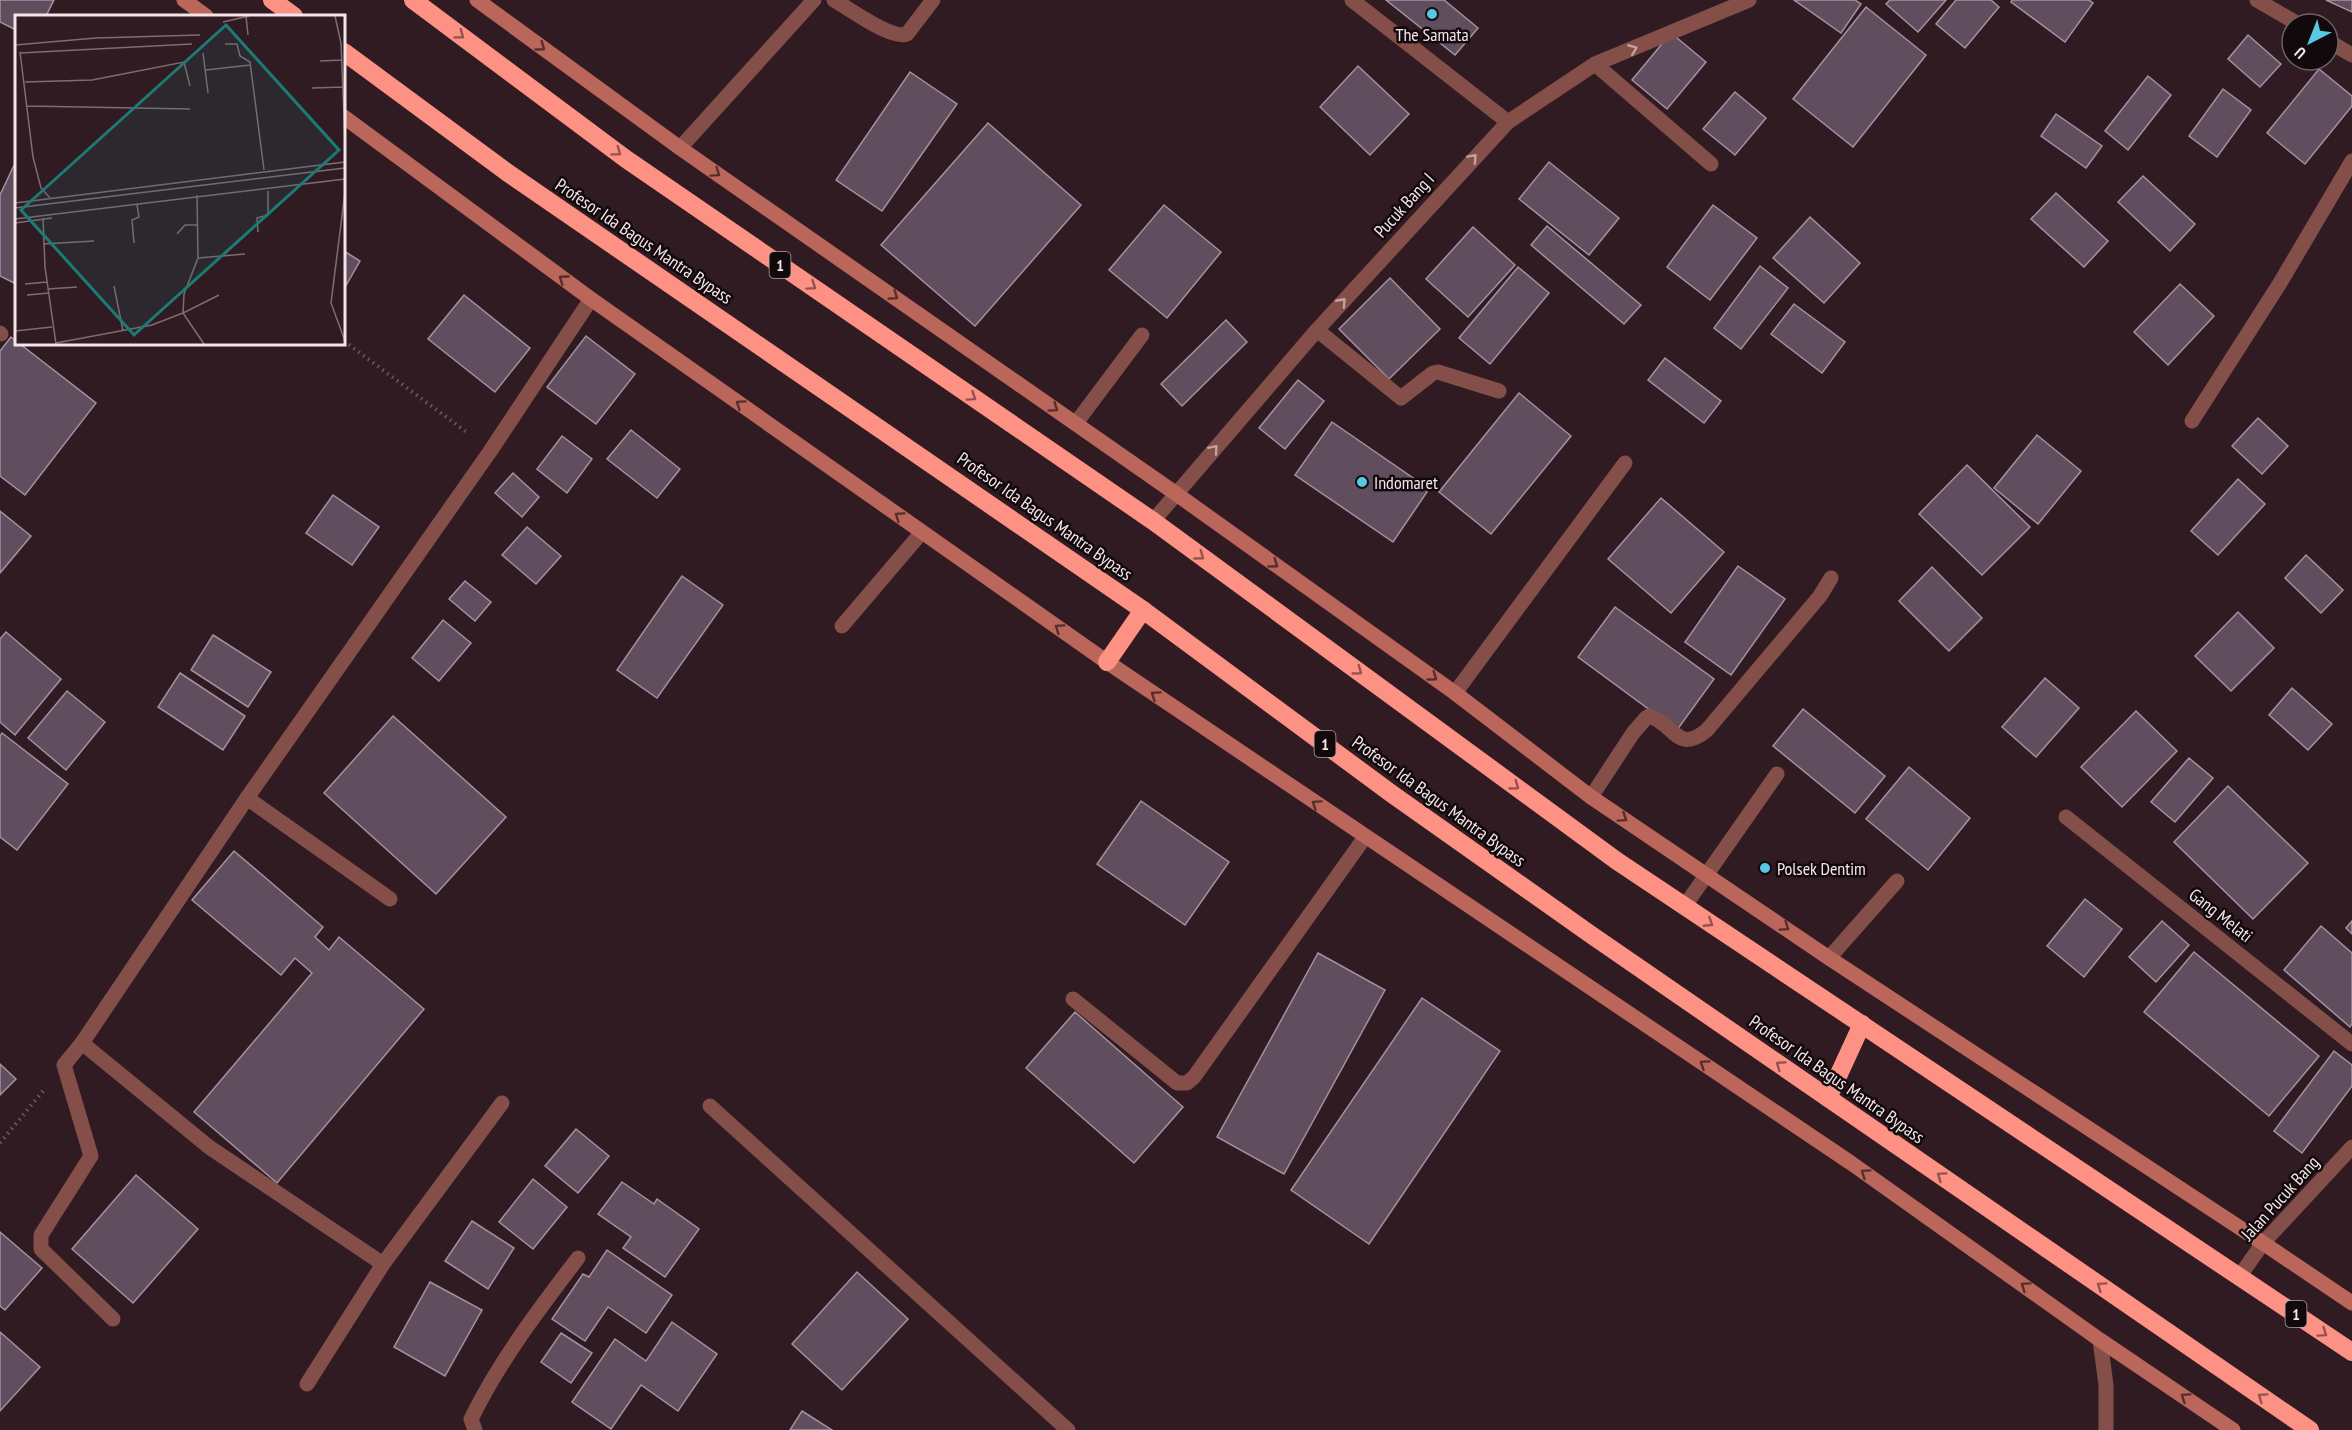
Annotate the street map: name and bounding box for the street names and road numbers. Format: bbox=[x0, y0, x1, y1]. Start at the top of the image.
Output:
street label: Pucuk Bang I bbox=[1369, 168, 1439, 242]
street label: Profesor Ida Bagus Mantra Bypass bbox=[551, 173, 737, 309]
road number: 1 bbox=[770, 252, 790, 278]
street label: Profesor Ida Bagus Mantra Bypass bbox=[953, 447, 1137, 585]
street label: Profesor Ida Bagus Mantra Bypass bbox=[1348, 730, 1530, 872]
road number: 1 bbox=[1314, 731, 1336, 757]
street label: Gang Melati bbox=[2184, 883, 2258, 947]
street label: Profesor Ida Bagus Mantra Bypass bbox=[1745, 1010, 1929, 1148]
street label: Jalan Pucuk Bang bbox=[2235, 1151, 2324, 1246]
road number: 1 bbox=[2286, 1301, 2306, 1327]

